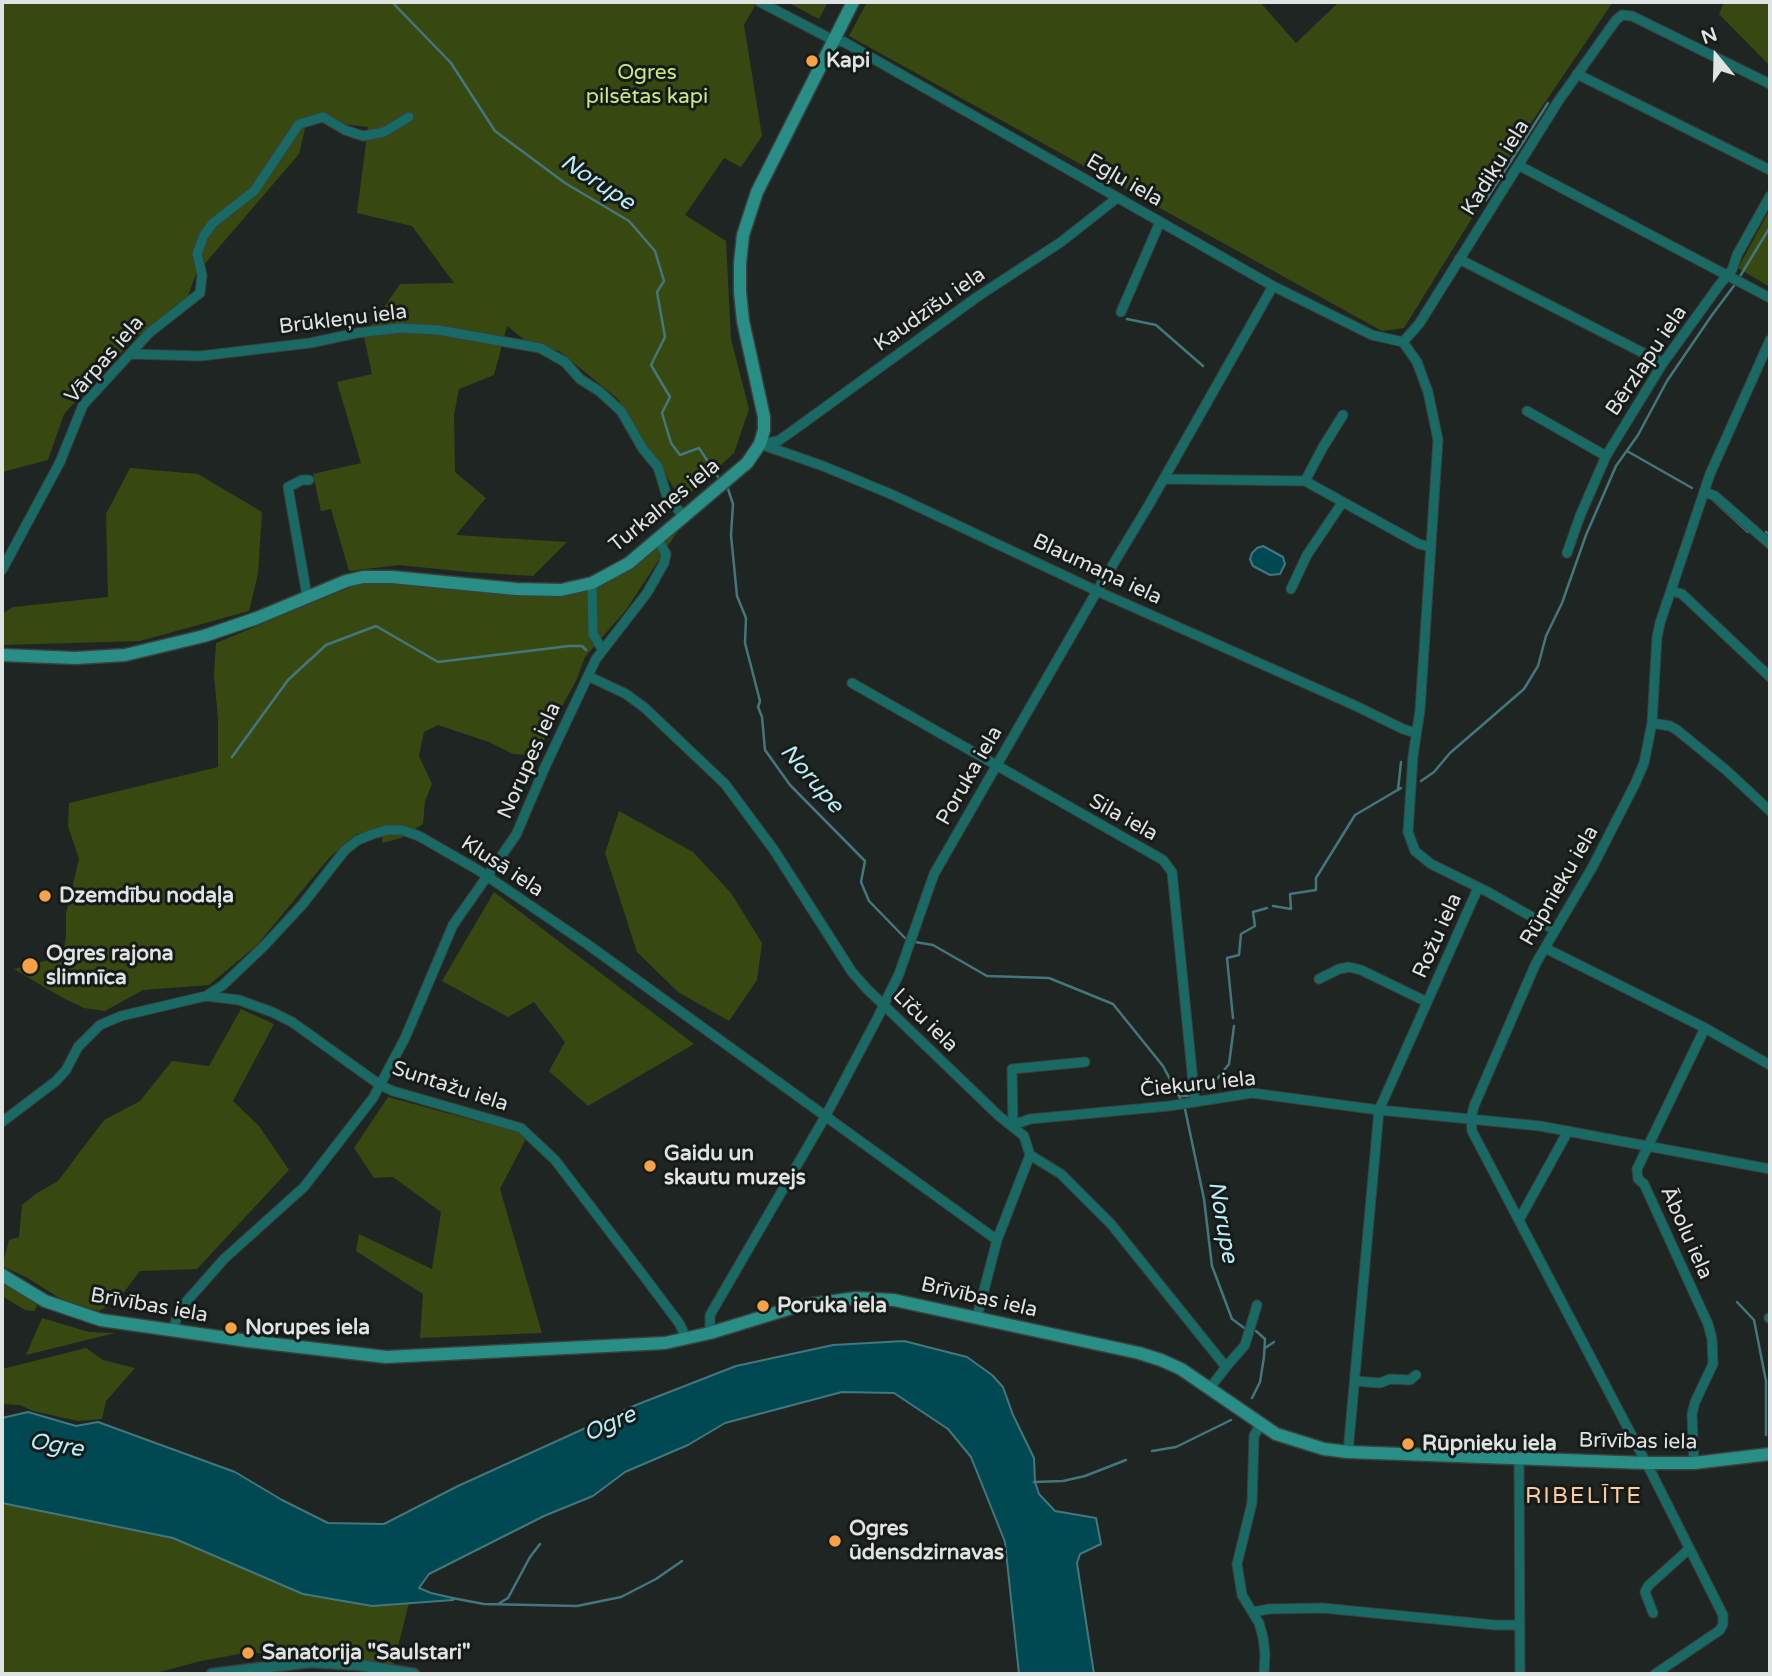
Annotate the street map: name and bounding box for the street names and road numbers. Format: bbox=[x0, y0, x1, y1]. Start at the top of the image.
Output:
street label: Kadiķu iela bbox=[1457, 115, 1535, 221]
street label: Egļu iela bbox=[1081, 149, 1167, 213]
street label: Kaudzīšu iela bbox=[870, 262, 990, 358]
street label: Brūkleņu iela bbox=[277, 300, 409, 340]
street label: Bērzlapu iela bbox=[1601, 301, 1693, 421]
street label: Vārpas iela bbox=[60, 311, 150, 409]
street label: Turkalnes iela bbox=[605, 454, 725, 558]
street label: Blaumaņa iela bbox=[1028, 529, 1166, 611]
street label: Norupes iela bbox=[493, 699, 567, 823]
street label: Poruka iela bbox=[932, 722, 1008, 830]
street label: Sila iela bbox=[1084, 789, 1162, 847]
street label: Rūpnieku iela bbox=[1515, 821, 1605, 951]
street label: Klusā iela bbox=[456, 831, 548, 903]
street label: Rožu iela bbox=[1408, 890, 1468, 982]
street label: Līču iela bbox=[887, 984, 963, 1058]
street label: Suntažu iela bbox=[389, 1056, 511, 1118]
street label: Čiekuru iela bbox=[1139, 1066, 1257, 1104]
street label: Ābolu iela bbox=[1654, 1183, 1718, 1283]
street label: Brīvības iela bbox=[918, 1272, 1040, 1324]
street label: Brīvības iela bbox=[88, 1283, 210, 1329]
street label: Brīvības iela bbox=[1578, 1428, 1698, 1456]

